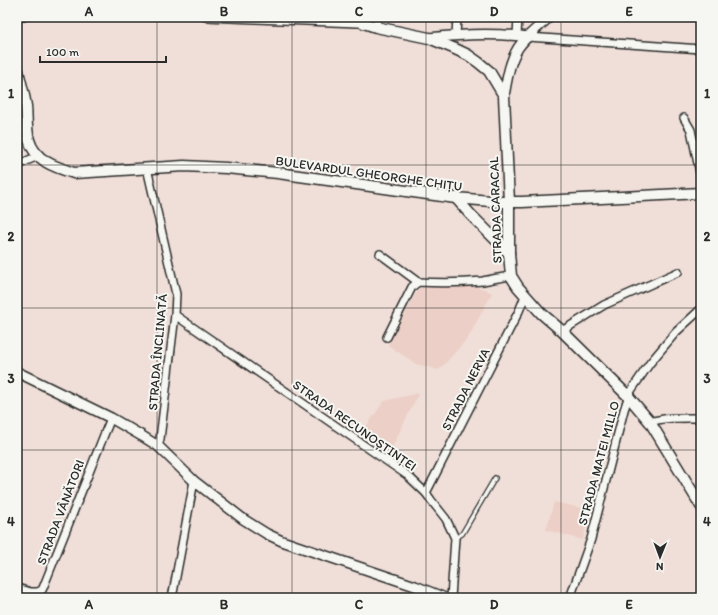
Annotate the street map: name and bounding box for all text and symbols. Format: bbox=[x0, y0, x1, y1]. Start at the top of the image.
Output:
text: A bbox=[84, 4, 94, 19]
text: B bbox=[220, 4, 229, 19]
text: C bbox=[355, 4, 364, 19]
text: D bbox=[490, 4, 499, 19]
text: E bbox=[625, 4, 633, 19]
scale bar bbox=[40, 38, 166, 64]
text: 100 m bbox=[46, 45, 79, 59]
text: 1 bbox=[8, 86, 14, 101]
text: 1 bbox=[704, 86, 710, 101]
street label: BULEVARDUL GHEORGHE CHIȚU bbox=[275, 153, 463, 194]
street label: STRADA CARACAL bbox=[486, 156, 505, 264]
text: 2 bbox=[8, 229, 15, 244]
text: 2 bbox=[704, 229, 711, 244]
street label: STRADA ÎNCLINATĂ bbox=[145, 292, 170, 411]
street label: STRADA NERVA bbox=[438, 345, 493, 433]
text: 3 bbox=[7, 371, 15, 386]
text: 3 bbox=[703, 371, 711, 386]
street label: STRADA RECUNOȘTINȚEI bbox=[290, 377, 419, 474]
street label: STRADA MATEI MILLO bbox=[575, 399, 622, 527]
street label: STRADA VÂNĂTORI bbox=[34, 458, 87, 567]
text: 4 bbox=[7, 514, 15, 529]
text: 4 bbox=[703, 514, 711, 529]
north arrow bbox=[640, 537, 680, 577]
text: N bbox=[656, 560, 664, 573]
text: A bbox=[84, 597, 94, 612]
text: B bbox=[220, 597, 229, 612]
text: C bbox=[355, 597, 364, 612]
text: D bbox=[490, 597, 499, 612]
text: E bbox=[625, 597, 633, 612]

